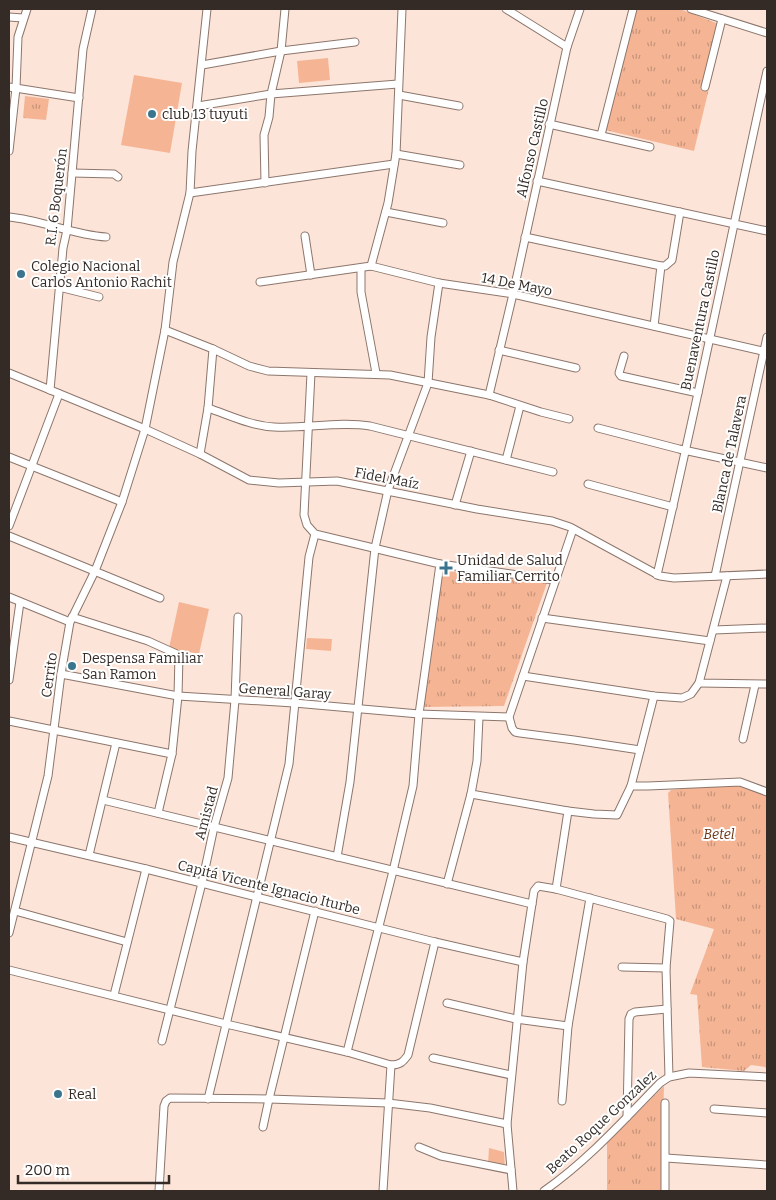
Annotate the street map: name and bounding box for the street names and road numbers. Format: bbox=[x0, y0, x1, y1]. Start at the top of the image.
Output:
street label: Alfonso Castillo bbox=[513, 97, 552, 199]
street label: R.I. 6 Boquerón bbox=[42, 147, 71, 247]
street label: Buenaventura Castillo bbox=[677, 248, 724, 392]
street label: 14 De Mayo bbox=[480, 269, 554, 300]
street label: Blanca de Talavera bbox=[709, 393, 750, 514]
street label: Fidel Maíz bbox=[353, 464, 421, 493]
street label: Cerrito bbox=[38, 651, 61, 699]
street label: General Garay bbox=[238, 680, 332, 703]
street label: Amistad bbox=[191, 784, 222, 842]
street label: Capitá Vicente Ignacio Iturbe bbox=[176, 857, 362, 918]
street label: Beato Roque Gonzalez bbox=[543, 1067, 660, 1178]

